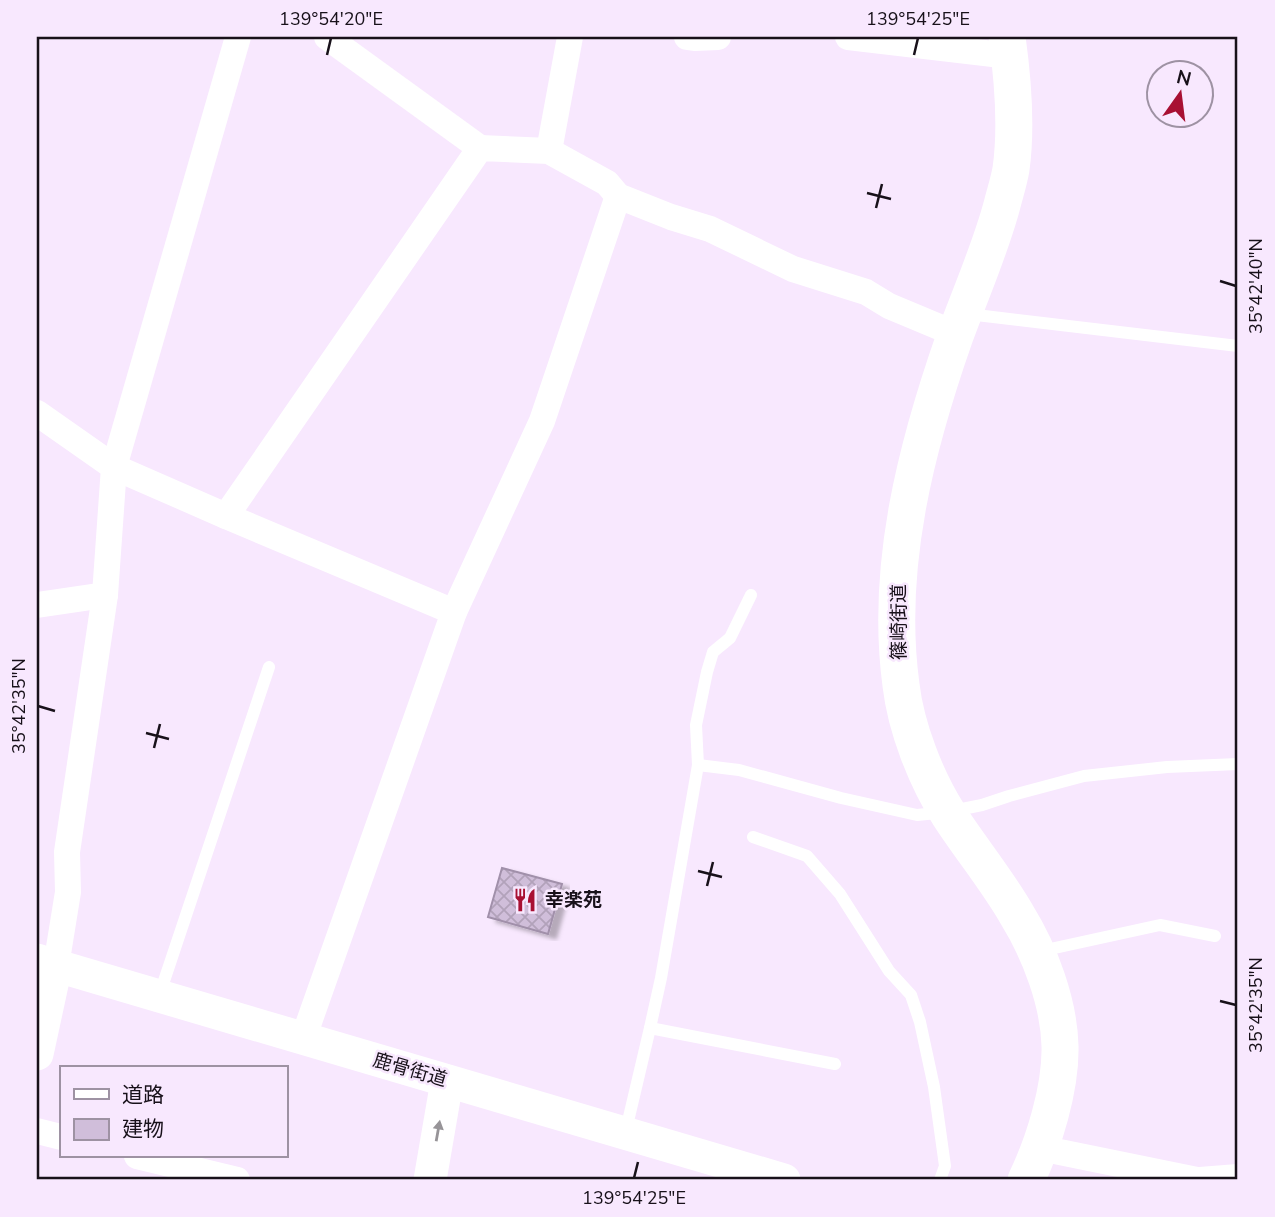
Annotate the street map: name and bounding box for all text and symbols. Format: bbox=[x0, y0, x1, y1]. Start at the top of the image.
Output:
text: 139°54'20"E bbox=[279, 7, 383, 31]
text: 139°54'25"E bbox=[866, 7, 970, 31]
north arrow bbox=[1146, 60, 1216, 130]
text: N bbox=[1174, 64, 1194, 93]
text: 35°42'40"N bbox=[1244, 238, 1268, 334]
street label: 篠崎街道 bbox=[886, 584, 912, 660]
text: 35°42'35"N bbox=[7, 658, 31, 754]
restaurant icon: 幸楽苑 bbox=[511, 886, 539, 914]
place label: 幸楽苑 bbox=[545, 887, 602, 913]
text: 35°42'35"N bbox=[1244, 957, 1268, 1053]
street label: 鹿骨街道 bbox=[370, 1047, 450, 1093]
legend bbox=[60, 1066, 287, 1158]
text: 道路 bbox=[122, 1081, 164, 1109]
text: 建物 bbox=[122, 1115, 164, 1143]
one-way arrow bbox=[433, 1119, 444, 1141]
text: 139°54'25"E bbox=[582, 1186, 686, 1210]

